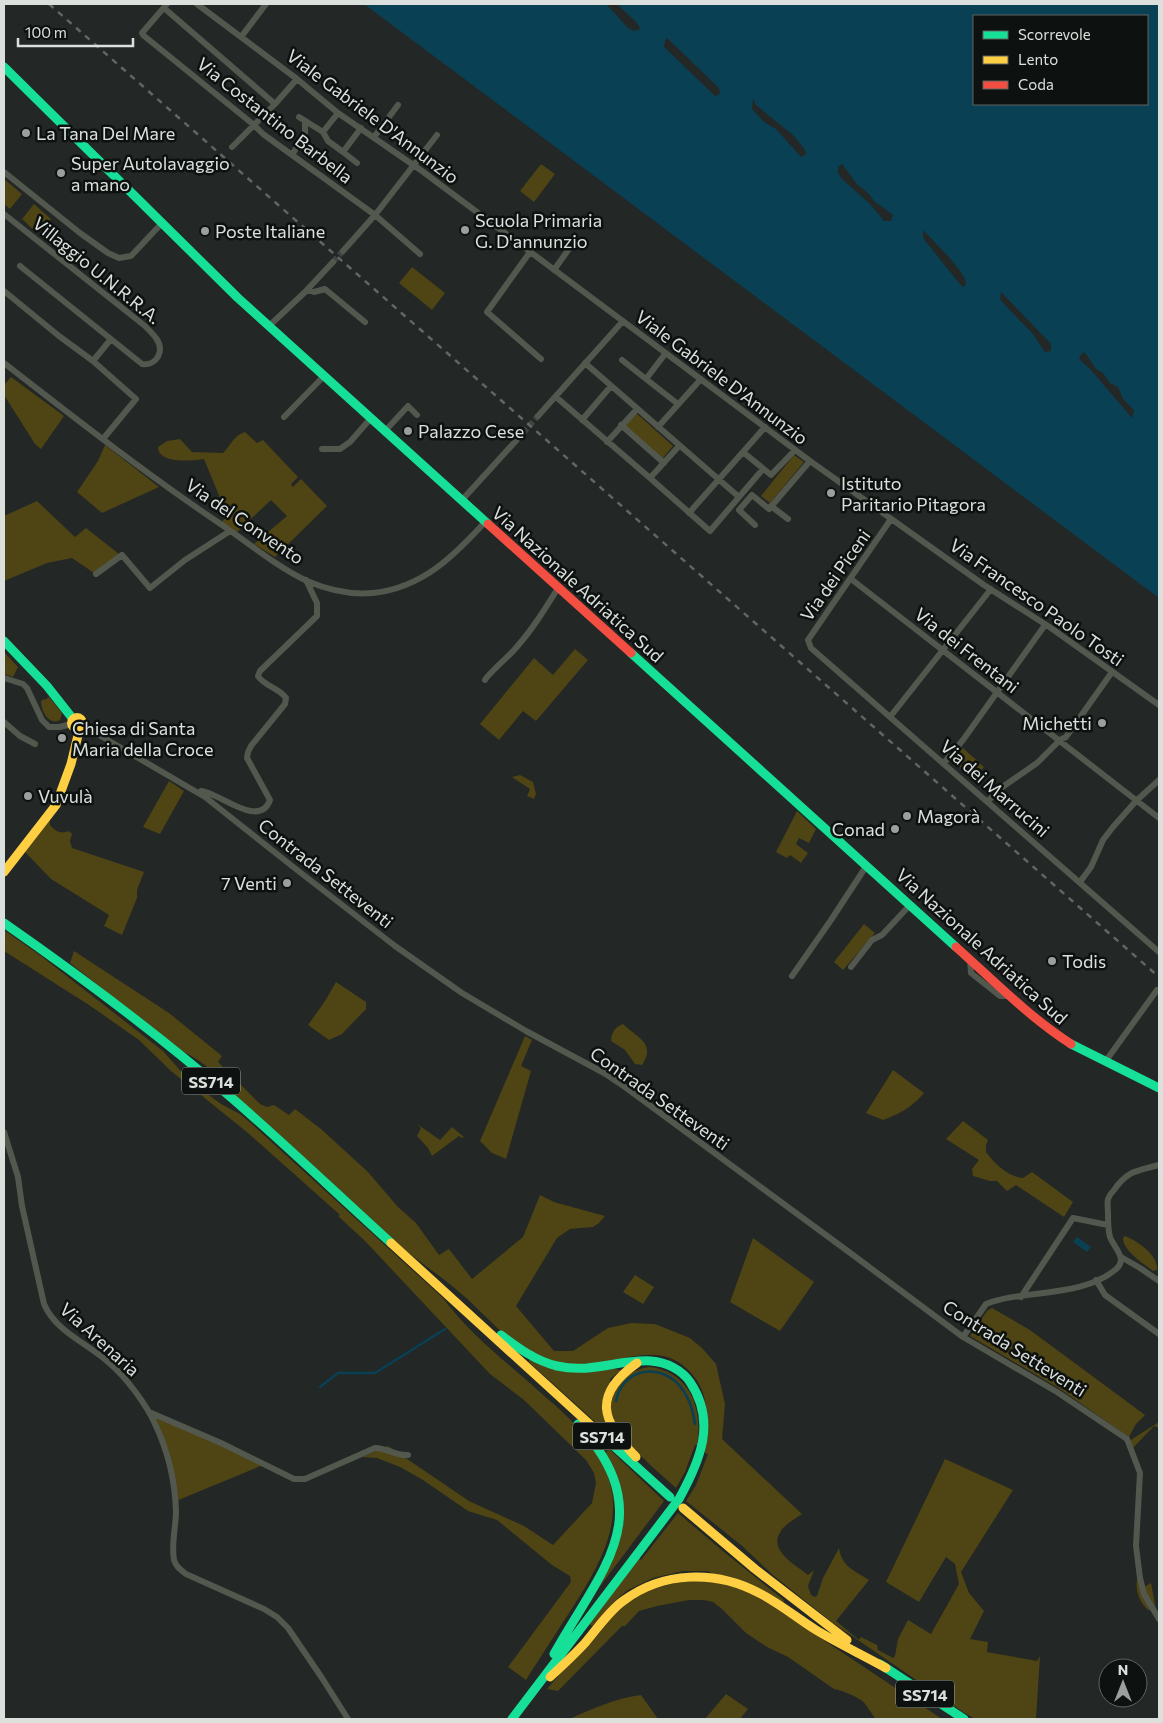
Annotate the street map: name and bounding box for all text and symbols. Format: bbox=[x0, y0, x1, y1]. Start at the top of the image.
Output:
scale bar bbox=[18, 15, 132, 47]
legend bbox=[973, 15, 1148, 105]
text: 100 m bbox=[25, 23, 67, 41]
text: Scorrevole bbox=[1018, 25, 1091, 43]
street label: Viale Gabriele D'Annunzio bbox=[283, 44, 463, 188]
text: Lento bbox=[1018, 50, 1058, 68]
street label: Via Costantino Barbella bbox=[193, 52, 357, 188]
text: Coda bbox=[1018, 75, 1054, 93]
place label: La Tana Del Mare bbox=[36, 122, 175, 144]
marker: La Tana Del Mare bbox=[20, 127, 32, 139]
place label: Super Autolavaggio a mano bbox=[71, 152, 230, 195]
marker: Super Autolavaggio a mano bbox=[55, 167, 67, 179]
place label: Scuola Primaria G. D'annunzio bbox=[475, 209, 602, 252]
street label: Villaggio U.N.R.R.A. bbox=[29, 212, 165, 328]
place label: Poste Italiane bbox=[215, 220, 325, 242]
marker: Scuola Primaria G. D'annunzio bbox=[459, 224, 471, 236]
marker: Poste Italiane bbox=[199, 225, 211, 237]
street label: Viale Gabriele D'Annunzio bbox=[632, 305, 812, 449]
place label: Palazzo Cese bbox=[418, 420, 524, 442]
marker: Palazzo Cese bbox=[402, 425, 414, 437]
place label: Istituto Paritario Pitagora bbox=[841, 472, 986, 515]
street label: Via del Convento bbox=[182, 473, 308, 569]
marker: Istituto Paritario Pitagora bbox=[825, 487, 837, 499]
street label: Via Nazionale Adriatica Sud bbox=[488, 501, 668, 667]
street label: Via dei Piceni bbox=[795, 525, 875, 625]
street label: Via Francesco Paolo Tosti bbox=[946, 533, 1128, 671]
street label: Via dei Frentani bbox=[910, 602, 1024, 698]
place label: Michetti bbox=[1022, 712, 1092, 734]
place label: Chiesa di Santa Maria della Croce bbox=[72, 717, 213, 760]
marker: Michetti bbox=[1096, 717, 1108, 729]
marker: Chiesa di Santa Maria della Croce bbox=[56, 732, 68, 744]
street label: Via dei Marrucini bbox=[936, 735, 1054, 841]
place label: Vuvulà bbox=[38, 785, 93, 807]
marker: Vuvulà bbox=[22, 790, 34, 802]
place label: Magorà bbox=[917, 805, 980, 827]
marker: Magorà bbox=[901, 810, 913, 822]
street label: Contrada Setteventi bbox=[254, 814, 398, 932]
place label: Conad bbox=[832, 818, 885, 840]
marker: Conad bbox=[889, 823, 901, 835]
street label: Via Nazionale Adriatica Sud bbox=[892, 863, 1072, 1029]
place label: 7 Venti bbox=[221, 872, 277, 894]
marker: 7 Venti bbox=[281, 877, 293, 889]
place label: Todis bbox=[1062, 950, 1106, 972]
marker: Todis bbox=[1046, 955, 1058, 967]
street label: Contrada Setteventi bbox=[586, 1042, 734, 1154]
road number: SS714 bbox=[182, 1068, 240, 1094]
street label: Contrada Setteventi bbox=[939, 1295, 1091, 1401]
street label: Via Arenaria bbox=[56, 1297, 144, 1381]
road number: SS714 bbox=[573, 1422, 631, 1450]
north arrow bbox=[1098, 1658, 1148, 1708]
text: N bbox=[1118, 1661, 1128, 1678]
road number: SS714 bbox=[896, 1680, 954, 1708]

